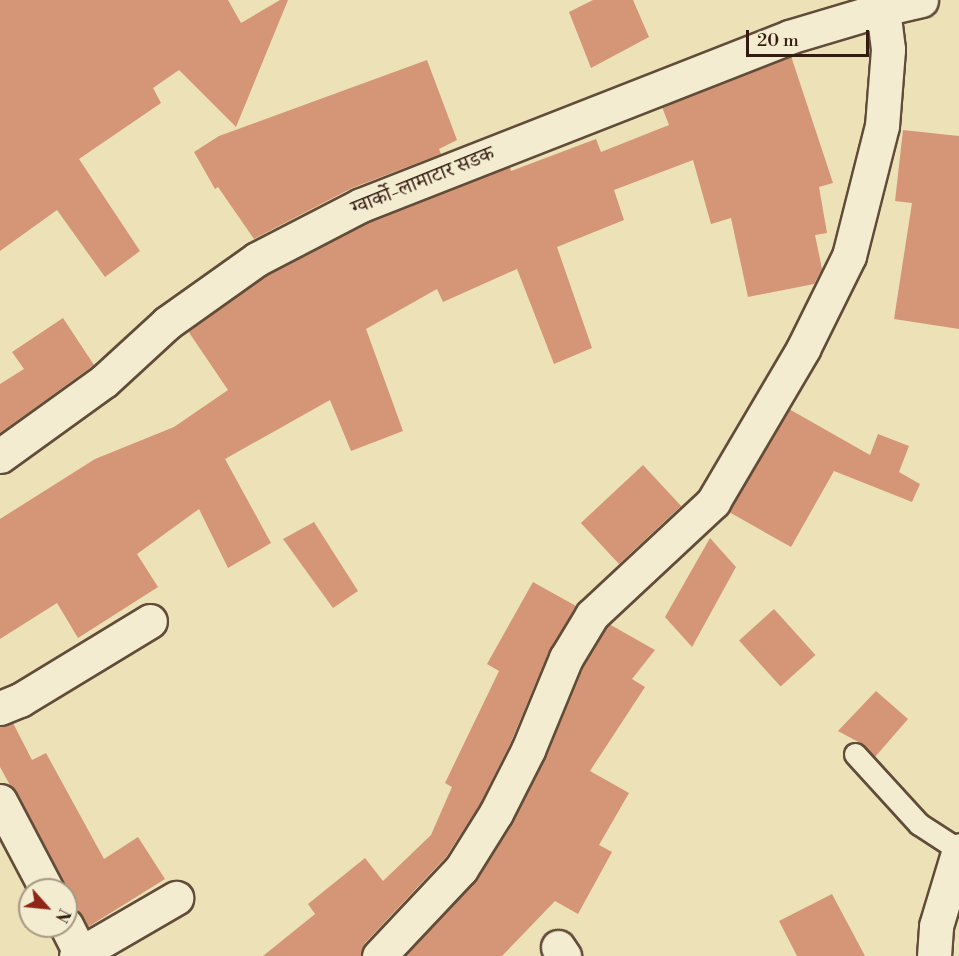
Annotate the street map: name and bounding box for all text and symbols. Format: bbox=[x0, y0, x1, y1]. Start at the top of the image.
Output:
scale bar bbox=[749, 18, 872, 56]
text: 20 m bbox=[757, 29, 799, 52]
street label: ग्वार्को-लामाटार सडक bbox=[348, 141, 498, 221]
north arrow bbox=[18, 878, 78, 938]
text: N bbox=[50, 905, 74, 925]

